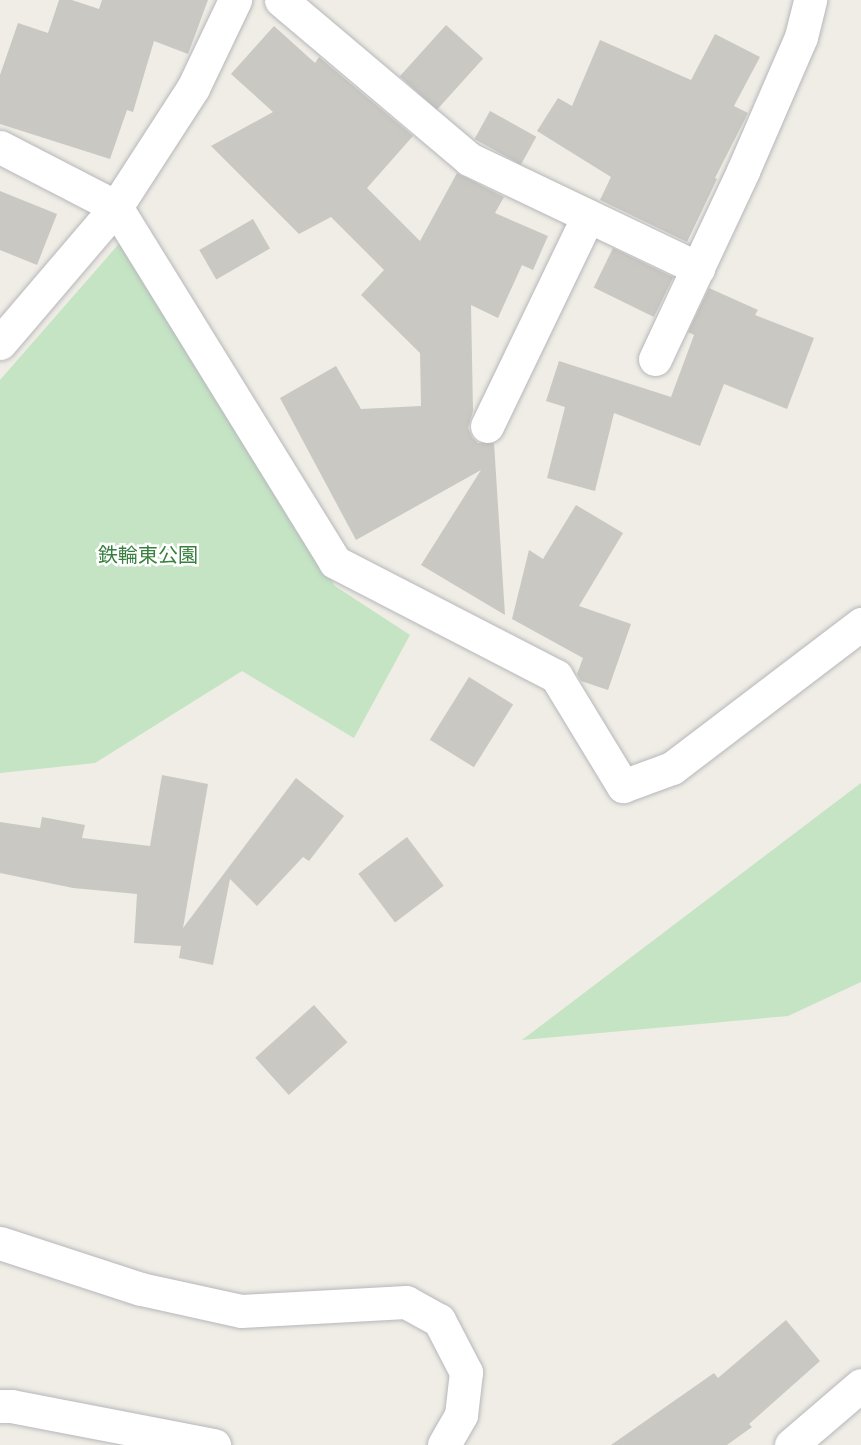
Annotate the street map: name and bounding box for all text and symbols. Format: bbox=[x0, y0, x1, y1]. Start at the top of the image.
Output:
park label: 鉄輪東公園 bbox=[98, 543, 198, 567]

